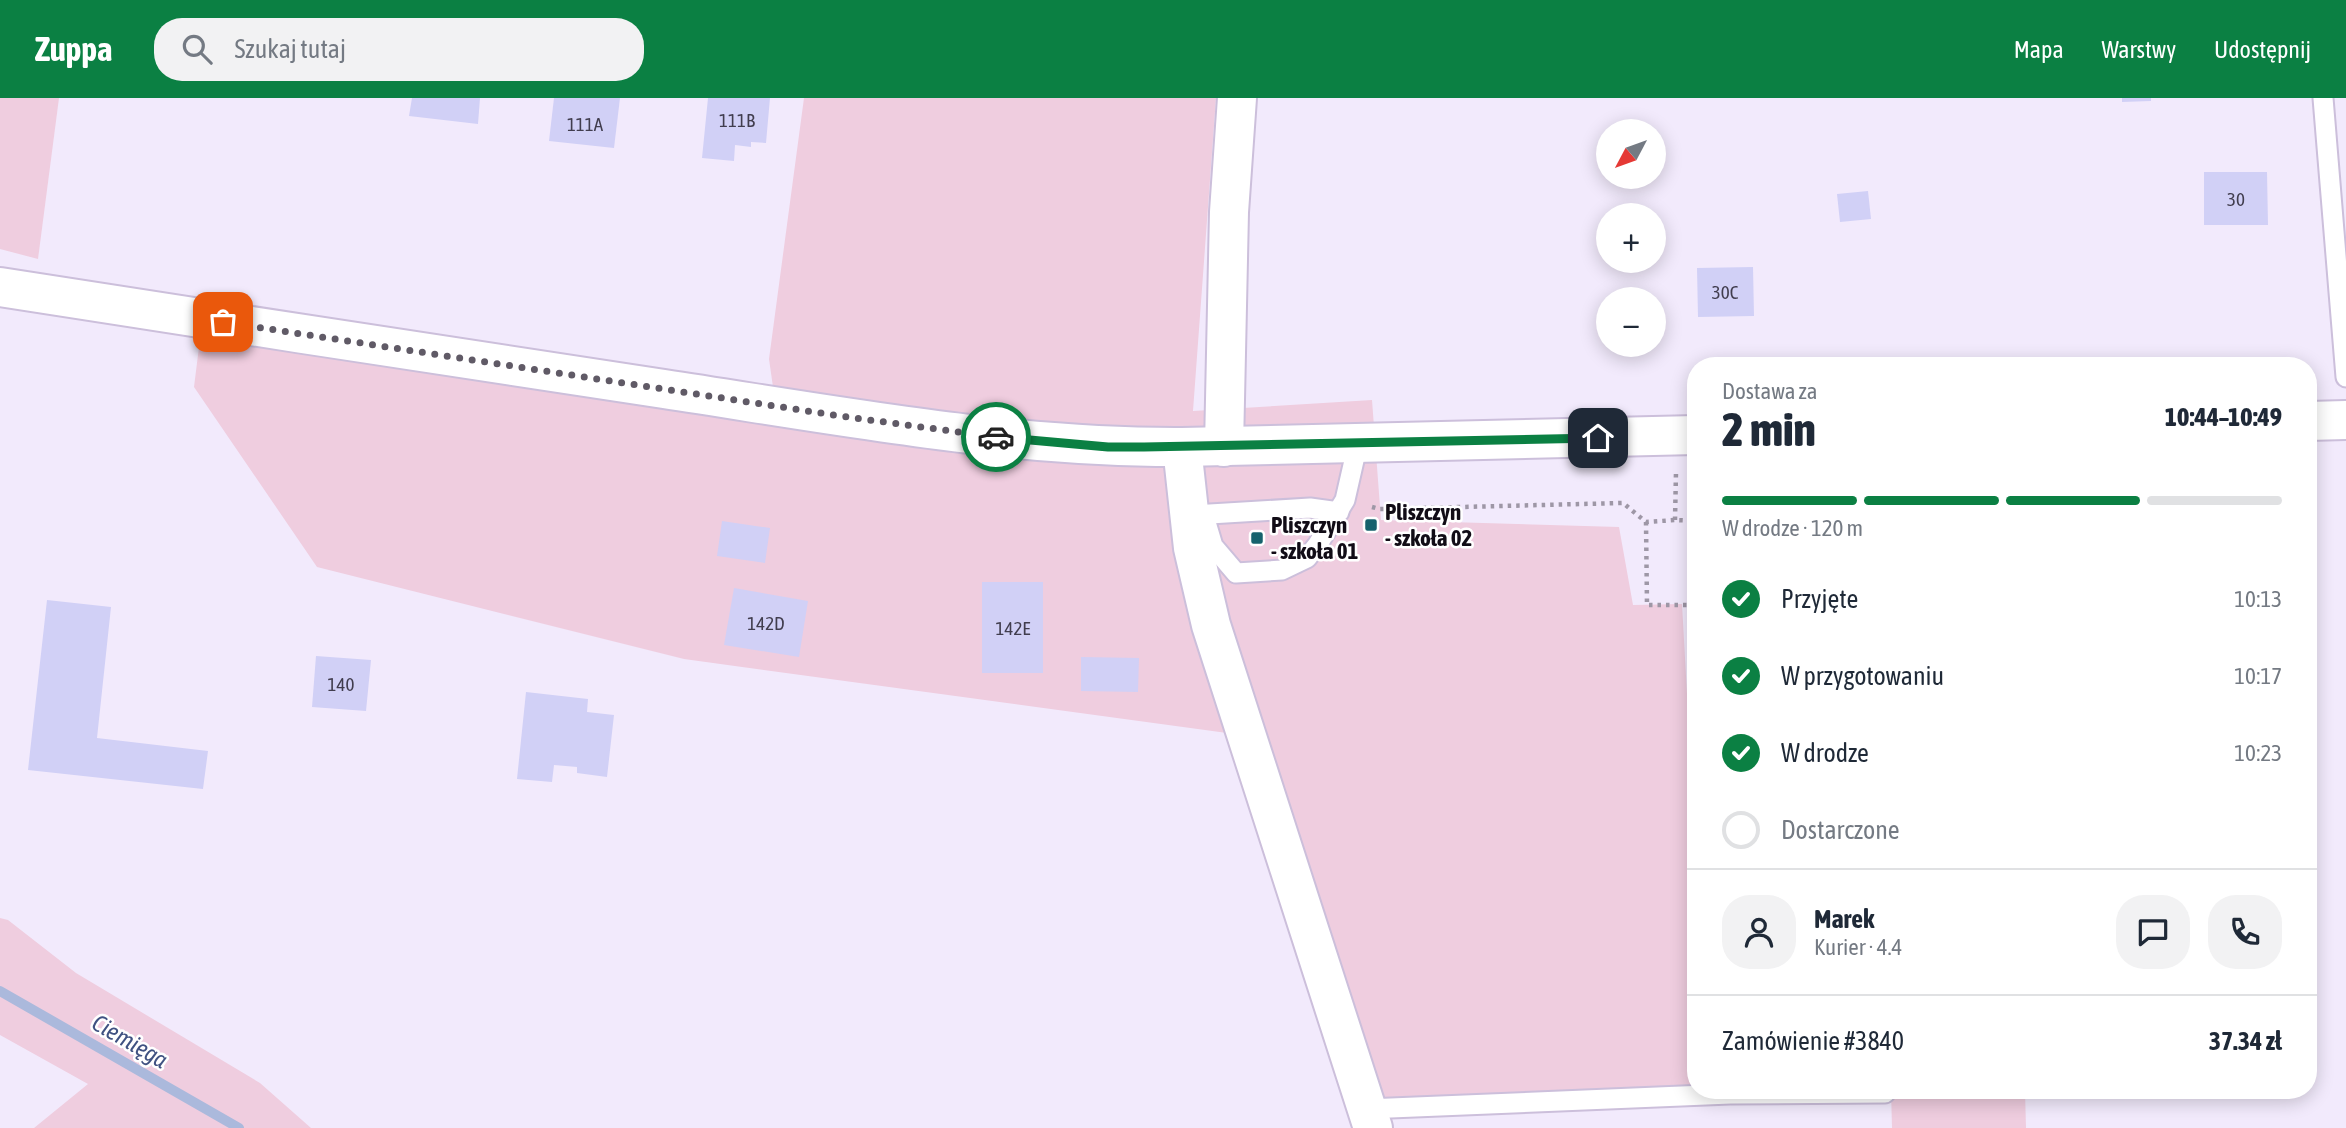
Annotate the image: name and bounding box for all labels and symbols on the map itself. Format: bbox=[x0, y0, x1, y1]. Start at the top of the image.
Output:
house number: 111B bbox=[719, 109, 755, 131]
house number: 111A bbox=[567, 113, 604, 135]
north arrow bbox=[1596, 119, 1666, 189]
house number: 30 bbox=[2227, 188, 2245, 210]
house number: 30C bbox=[1712, 281, 1739, 303]
pin bbox=[193, 292, 253, 352]
courier bbox=[961, 402, 1031, 472]
pin bbox=[1568, 408, 1628, 468]
place label: Pliszczyn - szkoła 02 bbox=[1385, 499, 1472, 551]
place label: Pliszczyn - szkoła 01 bbox=[1271, 512, 1359, 564]
marker: Pliszczyn - szkoła 02 bbox=[1363, 517, 1379, 533]
marker: Pliszczyn - szkoła 01 bbox=[1249, 530, 1265, 546]
house number: 142D bbox=[747, 612, 785, 634]
house number: 142E bbox=[996, 617, 1030, 639]
house number: 140 bbox=[328, 673, 354, 695]
water label: Ciemięga bbox=[88, 1009, 172, 1073]

